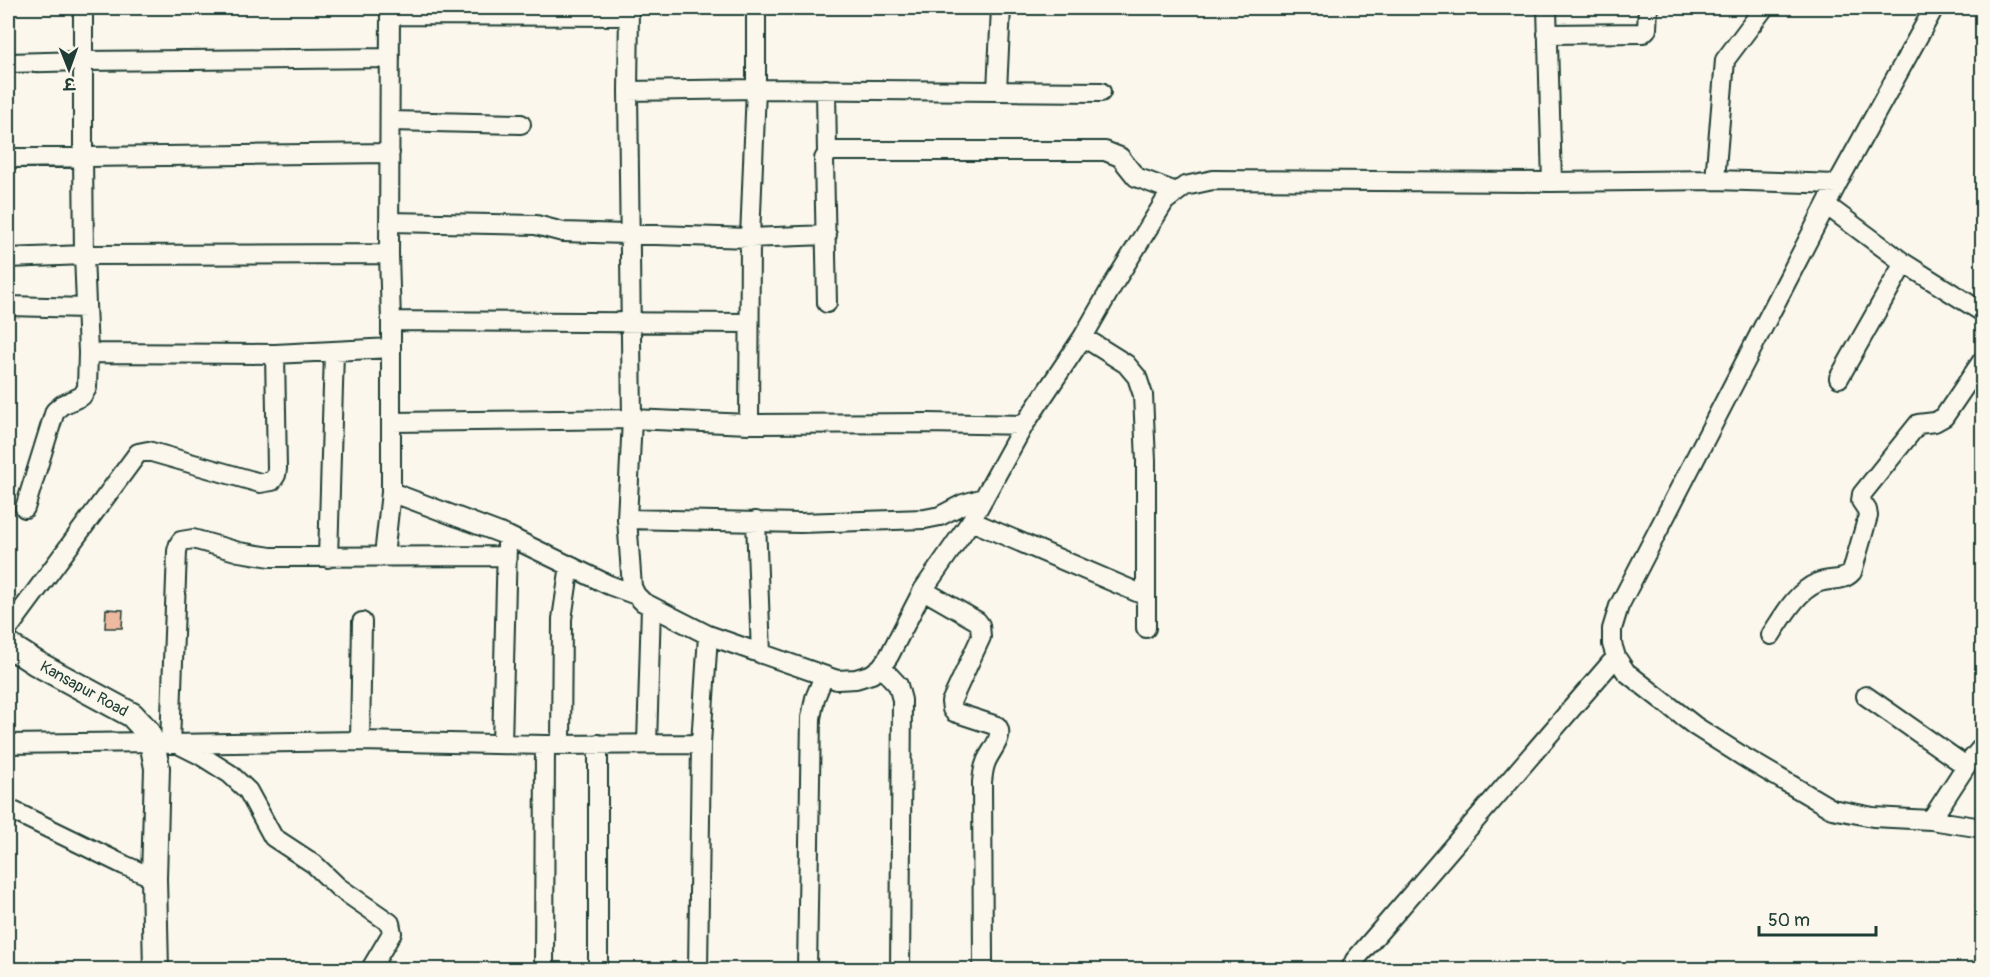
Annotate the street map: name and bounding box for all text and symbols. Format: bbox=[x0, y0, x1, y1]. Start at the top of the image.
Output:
north arrow bbox=[39, 39, 99, 99]
text: उ bbox=[62, 73, 77, 93]
street label: Kansapur Road bbox=[36, 657, 132, 721]
scale bar bbox=[1759, 899, 1876, 937]
text: 50 m bbox=[1768, 909, 1810, 932]

